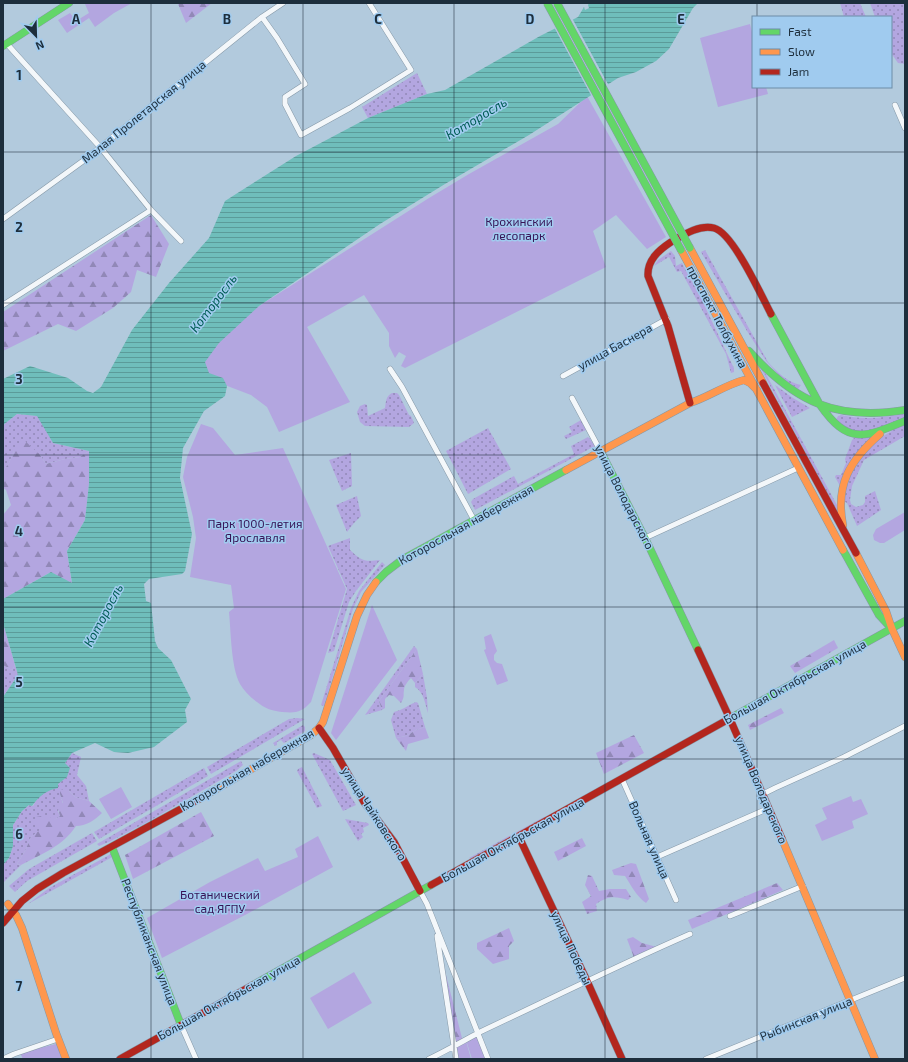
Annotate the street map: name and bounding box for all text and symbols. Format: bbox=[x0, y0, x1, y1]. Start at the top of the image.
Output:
text: A bbox=[72, 11, 81, 27]
text: B bbox=[223, 11, 231, 27]
text: C bbox=[374, 11, 382, 27]
text: D bbox=[526, 11, 535, 27]
text: E bbox=[677, 11, 685, 27]
north arrow bbox=[16, 16, 56, 56]
legend bbox=[752, 16, 892, 88]
text: Fast bbox=[788, 24, 812, 38]
text: N bbox=[34, 38, 46, 53]
text: Slow bbox=[788, 44, 815, 58]
street label: Малая Пролетарская улица bbox=[78, 57, 209, 166]
text: Jam bbox=[788, 64, 809, 78]
text: 1 bbox=[16, 67, 22, 83]
water label: Которосль bbox=[442, 93, 510, 143]
park label: Крохинский лесопарк bbox=[485, 214, 553, 242]
text: 2 bbox=[15, 219, 23, 235]
street label: проспект Толбухина bbox=[684, 263, 751, 371]
water label: Которосль bbox=[186, 271, 240, 335]
street label: улица Баснера bbox=[575, 320, 655, 373]
text: 3 bbox=[15, 371, 23, 387]
street label: улица Володарского bbox=[591, 442, 658, 552]
street label: Которосльная набережная bbox=[396, 481, 535, 567]
park label: Парк 1000-летия Ярославля bbox=[207, 516, 303, 544]
text: 4 bbox=[15, 523, 23, 539]
water label: Которосль bbox=[80, 581, 126, 649]
street label: Большая Октябрьская улица bbox=[721, 636, 869, 727]
text: 5 bbox=[15, 674, 23, 690]
street label: Которосльная набережная bbox=[177, 725, 316, 813]
street label: улица Володарского bbox=[732, 734, 791, 846]
street label: улица Чайковского bbox=[339, 764, 410, 863]
street label: Большая Октябрьская улица bbox=[439, 794, 587, 885]
street label: Вольная улица bbox=[626, 799, 673, 881]
text: 6 bbox=[15, 826, 23, 842]
street label: Республиканская улица bbox=[118, 876, 181, 1008]
park label: Ботанический сад ЯГПУ bbox=[180, 887, 260, 915]
street label: улица Победы bbox=[548, 908, 595, 987]
street label: Большая Октябрьская улица bbox=[155, 952, 303, 1043]
text: 7 bbox=[16, 978, 23, 994]
street label: Рыбинская улица bbox=[757, 993, 854, 1044]

